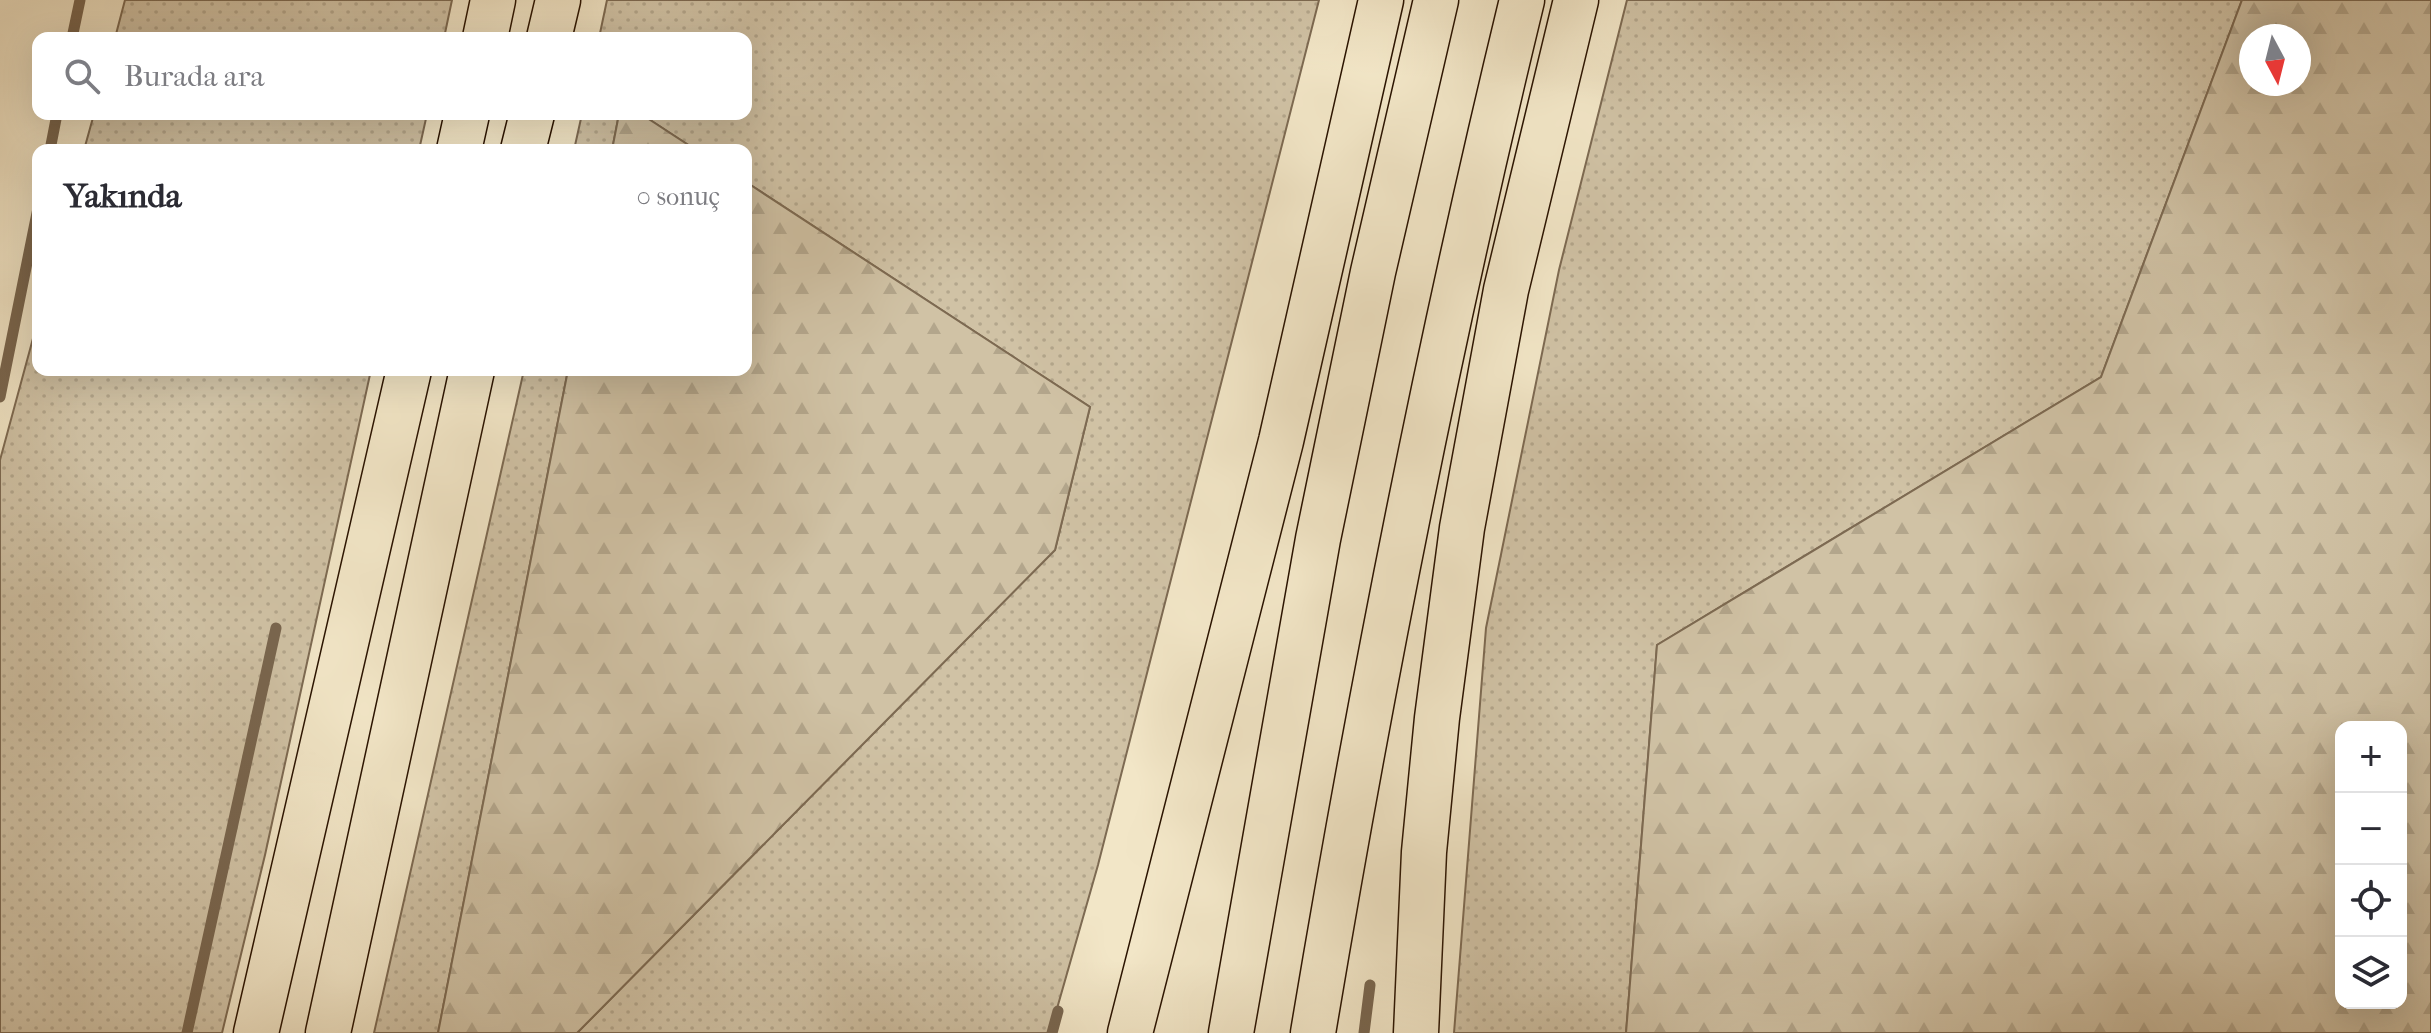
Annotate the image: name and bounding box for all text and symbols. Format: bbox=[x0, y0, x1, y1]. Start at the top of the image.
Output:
north arrow bbox=[2239, 24, 2311, 96]
search box bbox=[32, 32, 752, 120]
icon: search bbox=[60, 54, 104, 98]
text: Burada ara bbox=[124, 59, 264, 94]
text: Yakında bbox=[64, 176, 182, 216]
text: 0 sonuç bbox=[637, 181, 720, 212]
map controls bbox=[2335, 721, 2407, 1009]
button: + bbox=[2335, 721, 2407, 793]
button: − bbox=[2335, 793, 2407, 865]
button: locate bbox=[2335, 865, 2407, 937]
button: layers bbox=[2335, 937, 2407, 1009]

